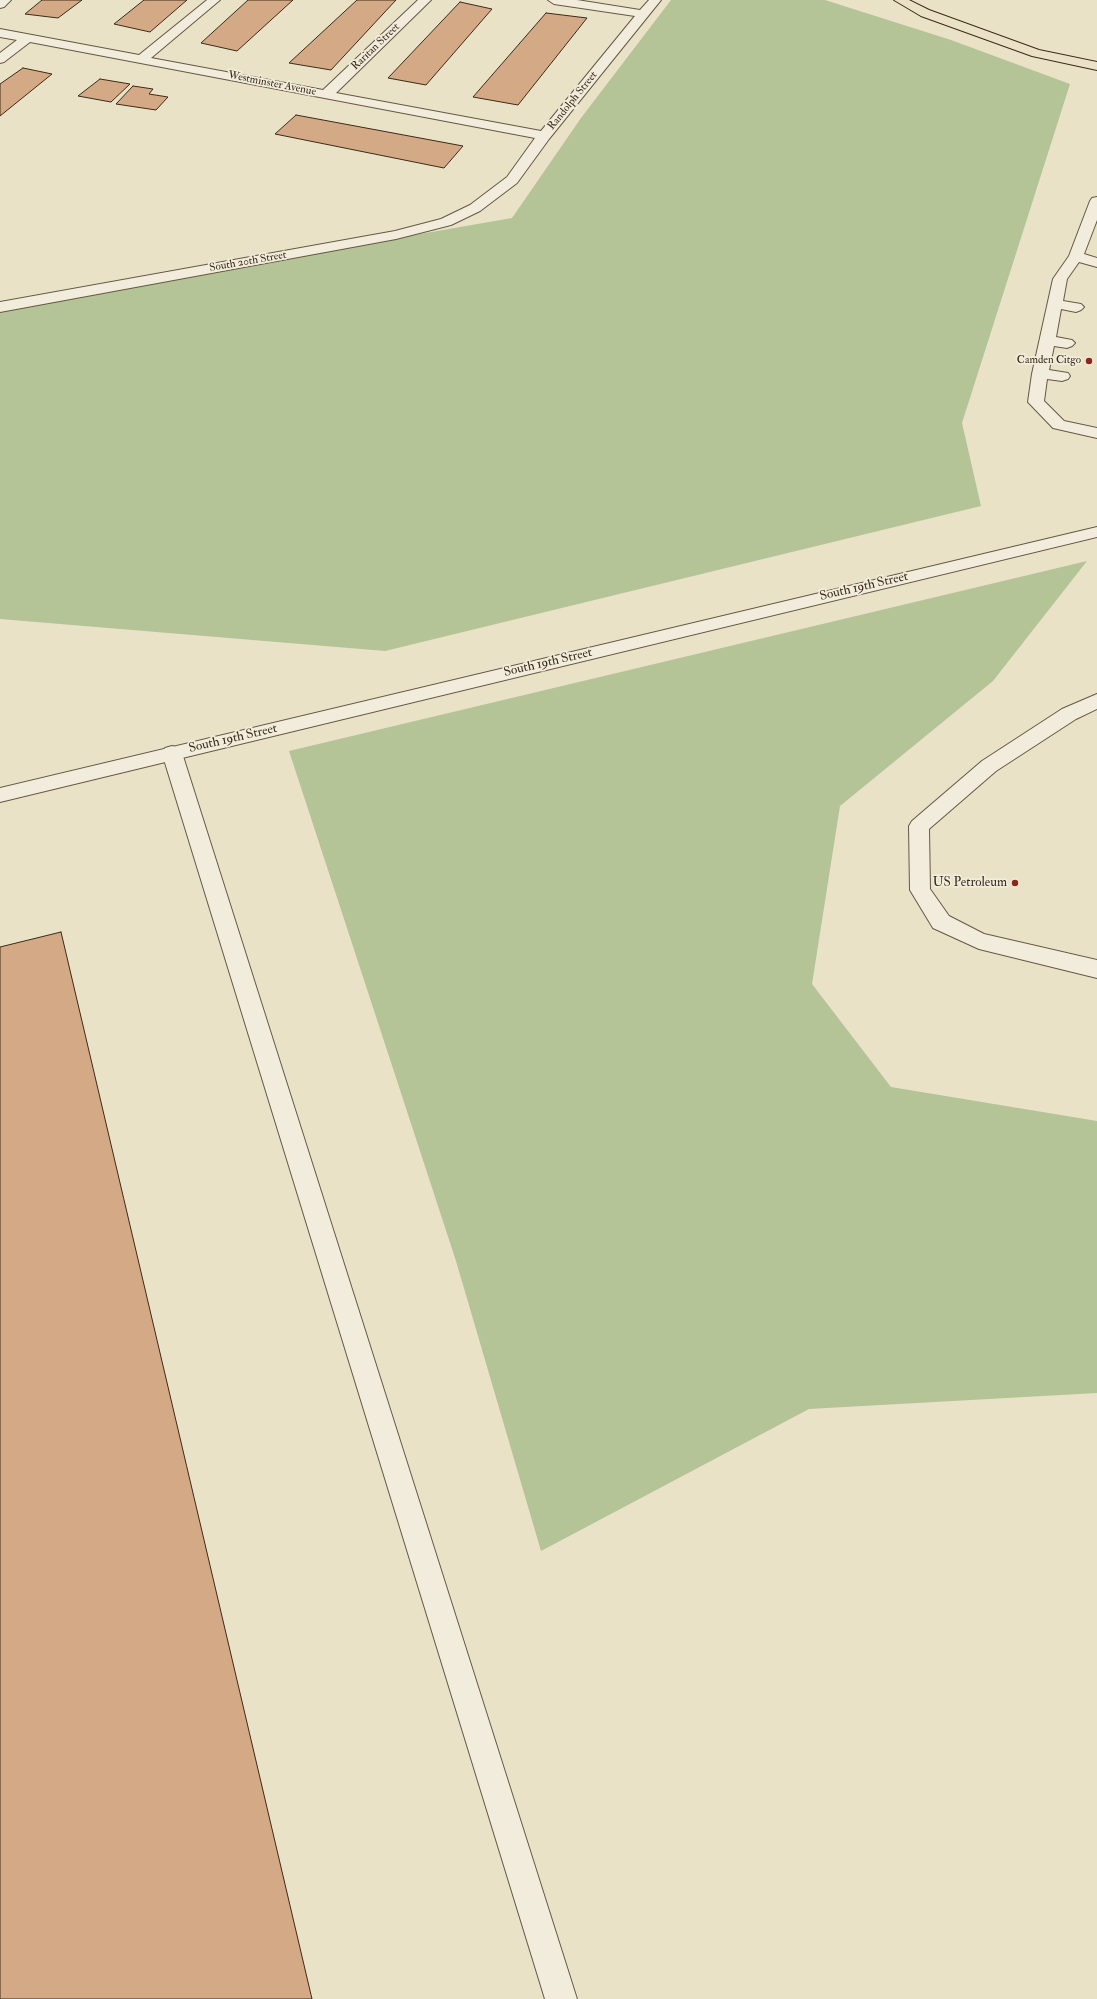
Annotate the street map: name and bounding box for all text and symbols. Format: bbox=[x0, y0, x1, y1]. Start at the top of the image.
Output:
street label: Raritan Street bbox=[349, 21, 403, 73]
street label: Westminster Avenue bbox=[227, 69, 317, 99]
street label: Randolph Street bbox=[545, 69, 601, 133]
street label: South 20th Street bbox=[208, 249, 288, 275]
place label: Camden Citgo bbox=[1017, 354, 1081, 368]
marker: Camden Citgo bbox=[1084, 356, 1094, 366]
street label: South 19th Street bbox=[818, 569, 910, 605]
street label: South 19th Street bbox=[502, 645, 594, 681]
street label: South 19th Street bbox=[187, 721, 279, 757]
place label: US Petroleum bbox=[933, 875, 1007, 891]
marker: US Petroleum bbox=[1010, 878, 1020, 888]

